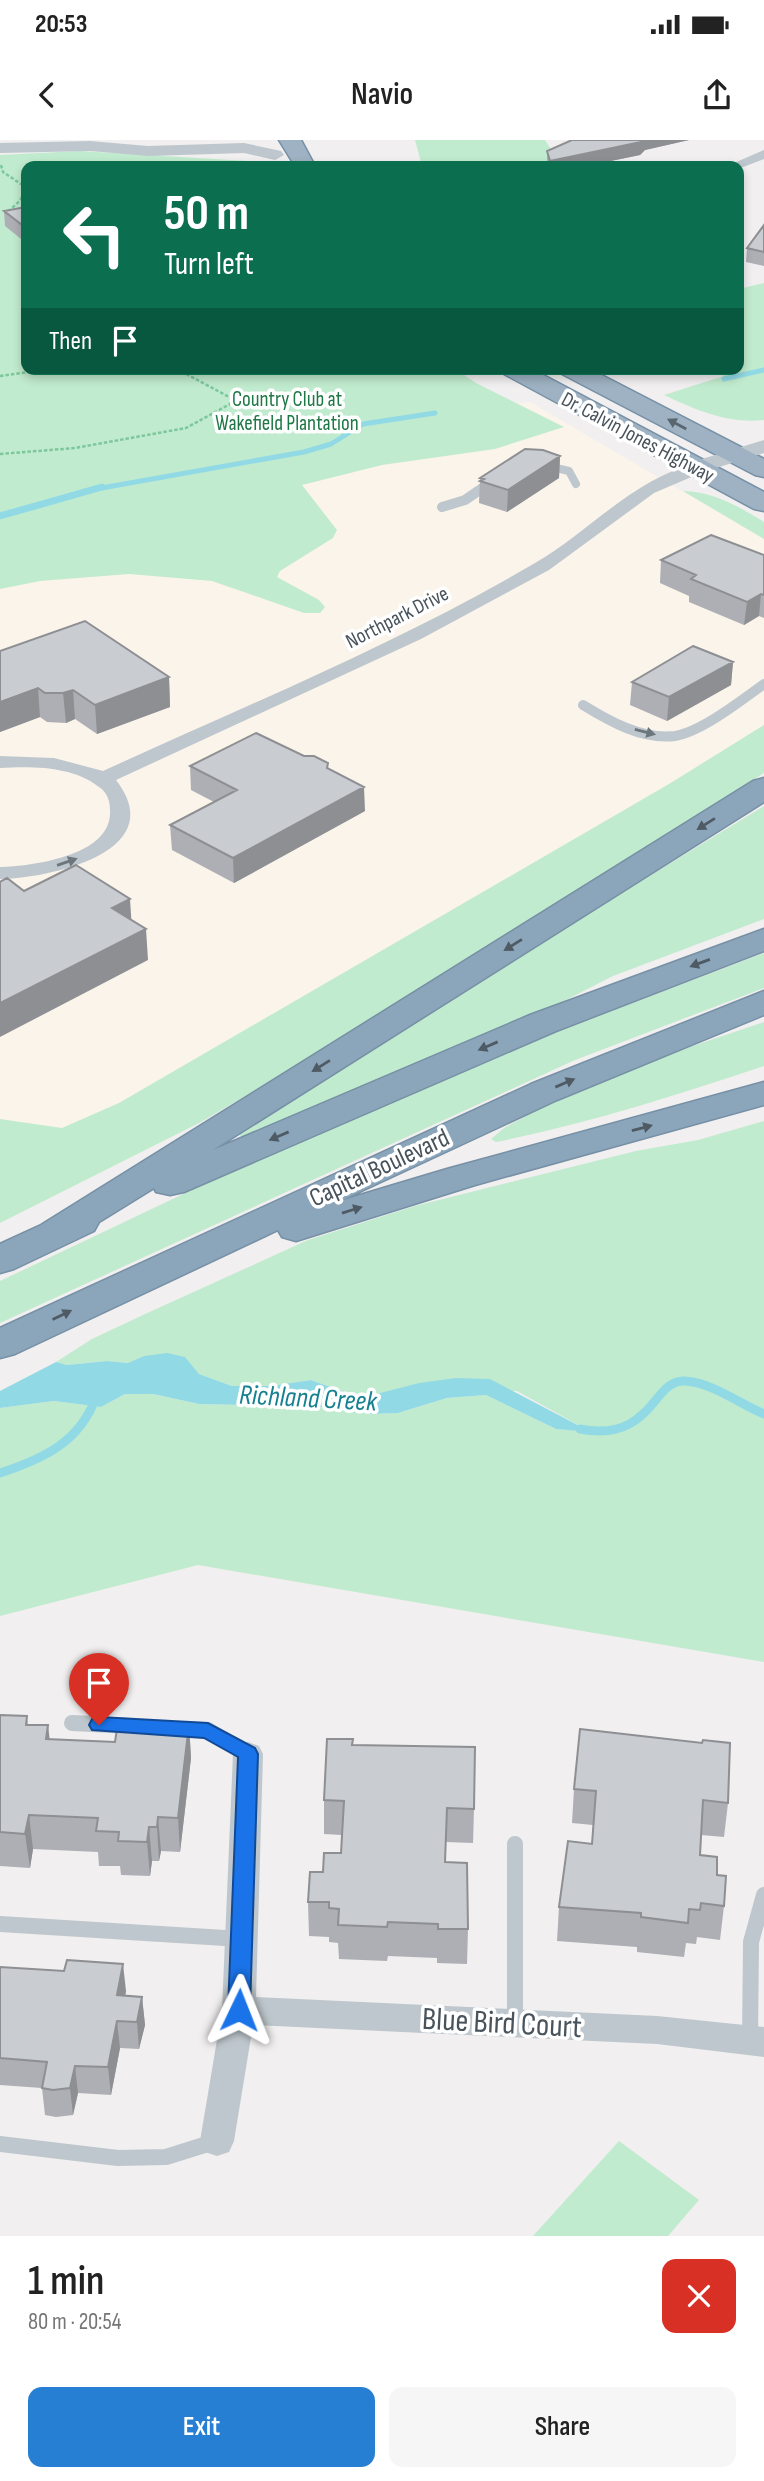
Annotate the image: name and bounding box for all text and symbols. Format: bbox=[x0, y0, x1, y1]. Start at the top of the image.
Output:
text: 20:53 bbox=[35, 9, 87, 40]
text: Navio bbox=[351, 75, 413, 114]
icon: back bbox=[28, 76, 66, 114]
icon: share bbox=[698, 76, 736, 114]
text: 50 m bbox=[164, 185, 249, 244]
icon: left bbox=[49, 189, 140, 280]
text: Turn left bbox=[164, 245, 254, 284]
icon: arrive bbox=[106, 322, 144, 360]
text: Then bbox=[49, 326, 92, 357]
park label: Country Club at Wakefield Plantation bbox=[215, 387, 359, 436]
street label: Dr. Calvin Jones Highway bbox=[557, 387, 718, 488]
one-way arrow bbox=[666, 419, 686, 431]
street label: Northpark Drive bbox=[342, 581, 453, 654]
one-way arrow bbox=[634, 727, 656, 738]
one-way arrow bbox=[697, 818, 716, 831]
one-way arrow bbox=[57, 856, 78, 867]
one-way arrow bbox=[504, 939, 523, 952]
one-way arrow bbox=[689, 957, 710, 968]
one-way arrow bbox=[478, 1041, 499, 1052]
one-way arrow bbox=[311, 1060, 330, 1073]
one-way arrow bbox=[555, 1077, 576, 1088]
one-way arrow bbox=[631, 1122, 653, 1133]
street label: Capital Boulevard bbox=[305, 1123, 454, 1214]
one-way arrow bbox=[269, 1131, 290, 1142]
one-way arrow bbox=[342, 1205, 363, 1215]
one-way arrow bbox=[51, 1309, 72, 1320]
water label: Richland Creek bbox=[238, 1378, 379, 1419]
pin bbox=[69, 1653, 129, 1725]
icon: arrive bbox=[80, 1664, 118, 1702]
position arrow bbox=[202, 1973, 276, 2047]
street label: Blue Bird Court bbox=[421, 2000, 583, 2047]
text: 1 min bbox=[28, 2256, 104, 2307]
button: close bbox=[662, 2259, 736, 2333]
text: 80 m · 20:54 bbox=[28, 2308, 121, 2336]
button: Exit bbox=[28, 2387, 375, 2467]
button: Share bbox=[389, 2387, 736, 2467]

